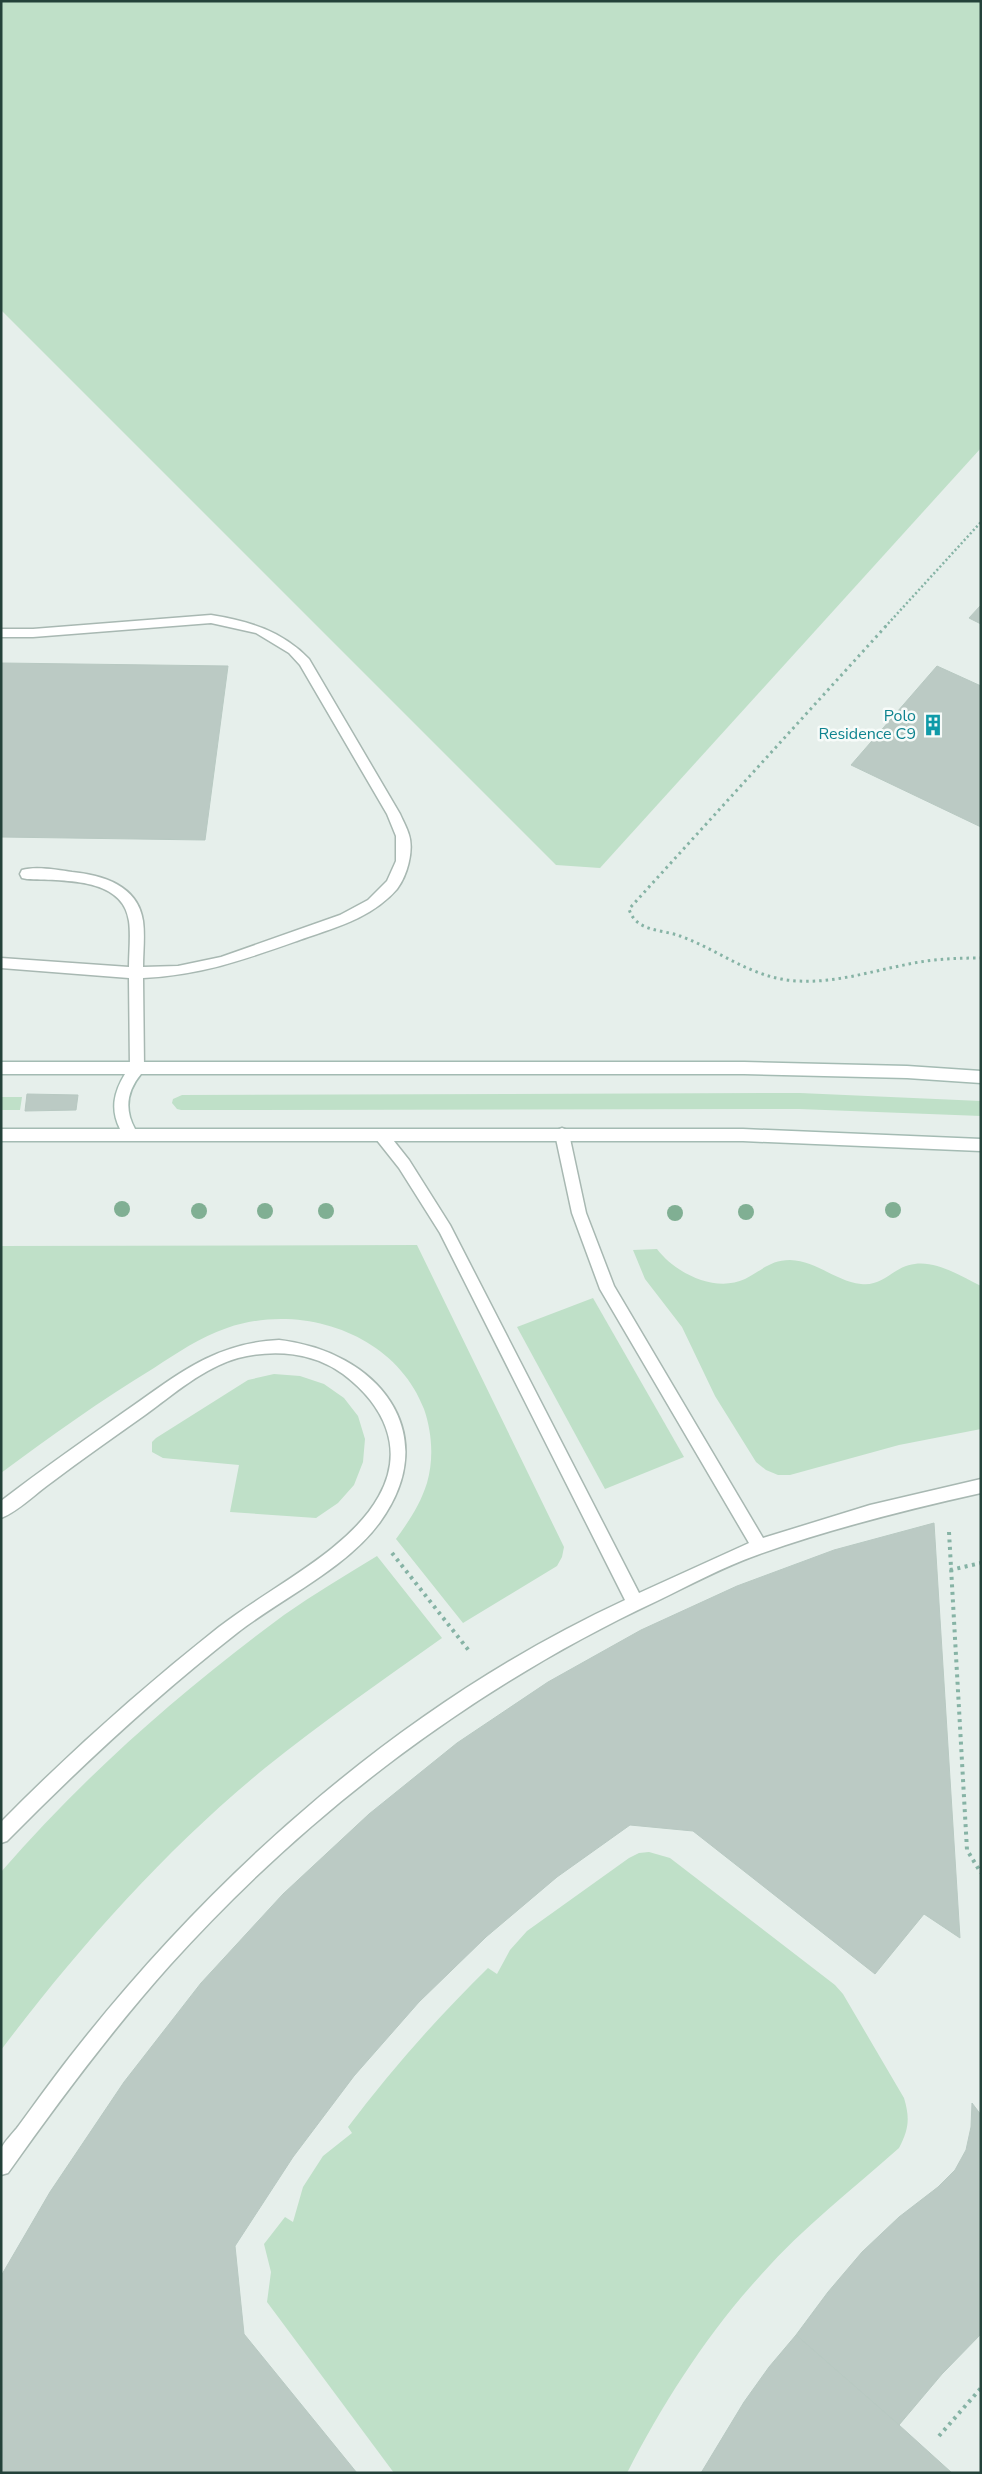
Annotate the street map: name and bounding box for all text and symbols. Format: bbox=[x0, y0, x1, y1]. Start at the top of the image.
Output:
place label: Polo Residence C9 bbox=[818, 705, 916, 745]
building icon: Polo Residence C9 bbox=[920, 712, 946, 738]

